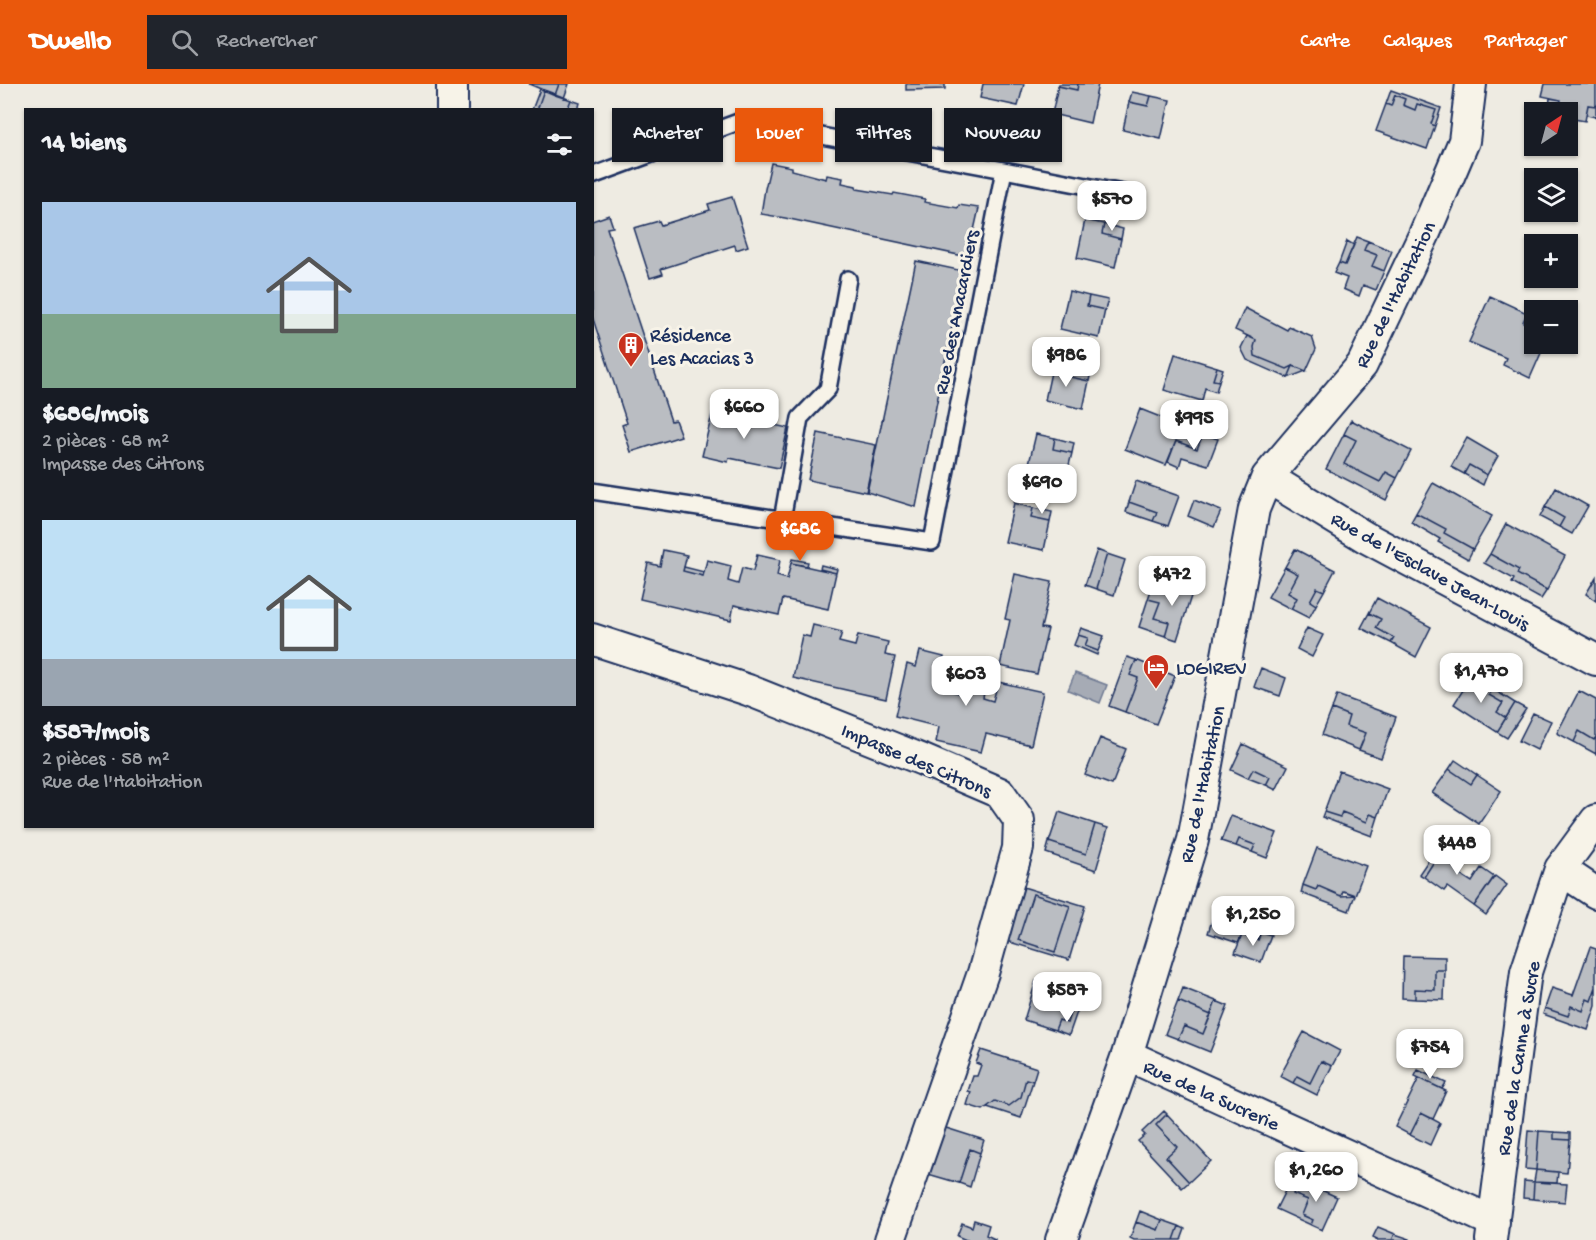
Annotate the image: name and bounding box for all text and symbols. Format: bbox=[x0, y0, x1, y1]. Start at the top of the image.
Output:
search box bbox=[147, 15, 567, 69]
text: Dwello bbox=[30, 26, 111, 59]
icon: search bbox=[168, 26, 201, 59]
text: Rechercher bbox=[216, 29, 316, 55]
text: Carte bbox=[1300, 30, 1350, 55]
text: Calques bbox=[1383, 30, 1452, 55]
text: Partager bbox=[1485, 30, 1566, 55]
north arrow bbox=[1524, 102, 1578, 156]
map controls bbox=[1524, 102, 1578, 354]
chip: Acheter bbox=[612, 108, 723, 162]
chip: Louer bbox=[735, 108, 823, 162]
chip: Filtres bbox=[835, 108, 932, 162]
chip: Nouveau bbox=[944, 108, 1062, 162]
icon: filters bbox=[543, 128, 576, 161]
text: 14 biens bbox=[42, 129, 126, 160]
button: layers bbox=[1524, 168, 1578, 222]
pin: $570 bbox=[1076, 181, 1148, 232]
text: $570 bbox=[1091, 189, 1133, 212]
street label: Rue de l'Habitation bbox=[1352, 218, 1443, 373]
street label: Rue des Anacardiers bbox=[931, 228, 986, 397]
button: + bbox=[1524, 234, 1578, 288]
icon: home bbox=[255, 241, 363, 349]
button: − bbox=[1524, 300, 1578, 354]
place label: Résidence Les Acacias 3 bbox=[650, 326, 754, 372]
building icon: Résidence Les Acacias 3 bbox=[616, 330, 646, 368]
pin: $986 bbox=[1030, 337, 1102, 388]
text: $986 bbox=[1046, 345, 1086, 368]
pin: $660 bbox=[708, 389, 780, 440]
text: $660 bbox=[724, 397, 764, 420]
text: $686/mois bbox=[42, 400, 148, 431]
pin: $995 bbox=[1158, 400, 1230, 451]
text: $995 bbox=[1174, 408, 1214, 431]
text: 2 pièces · 68 m² bbox=[42, 431, 169, 454]
text: Impasse des Citrons bbox=[42, 454, 204, 477]
pin: $690 bbox=[1006, 464, 1078, 515]
text: $690 bbox=[1022, 472, 1062, 495]
street label: Rue de l'Esclave Jean-Louis bbox=[1326, 509, 1533, 638]
pin: $686 bbox=[764, 511, 836, 562]
text: $686 bbox=[780, 519, 820, 542]
pin: $472 bbox=[1136, 556, 1208, 607]
icon: home bbox=[255, 559, 363, 667]
text: $472 bbox=[1153, 564, 1191, 587]
hotel icon: LOGIREV bbox=[1141, 652, 1171, 690]
pin: $1,470 bbox=[1432, 653, 1530, 704]
pin: $603 bbox=[930, 656, 1002, 707]
place label: LOGIREV bbox=[1176, 659, 1247, 682]
text: $1,470 bbox=[1454, 661, 1508, 684]
text: $603 bbox=[946, 664, 986, 687]
street label: Rue de l'Habitation bbox=[1177, 703, 1232, 865]
text: $587/mois bbox=[42, 718, 149, 749]
street label: Impasse des Citrons bbox=[837, 720, 995, 805]
text: 2 pièces · 58 m² bbox=[42, 749, 170, 772]
text: Rue de l'Habitation bbox=[42, 772, 202, 795]
pin: $448 bbox=[1421, 825, 1493, 876]
text: $448 bbox=[1438, 833, 1476, 856]
pin: $1,250 bbox=[1204, 896, 1302, 947]
text: $1,250 bbox=[1225, 904, 1281, 927]
street label: Rue de la Canne à Sucre bbox=[1494, 959, 1547, 1157]
pin: $587 bbox=[1031, 972, 1103, 1023]
text: $587 bbox=[1047, 980, 1087, 1003]
pin: $754 bbox=[1394, 1029, 1466, 1080]
text: $754 bbox=[1410, 1037, 1450, 1060]
street label: Rue de la Sucrerie bbox=[1139, 1057, 1283, 1138]
pin: $1,260 bbox=[1267, 1152, 1365, 1203]
text: $1,260 bbox=[1289, 1160, 1343, 1183]

